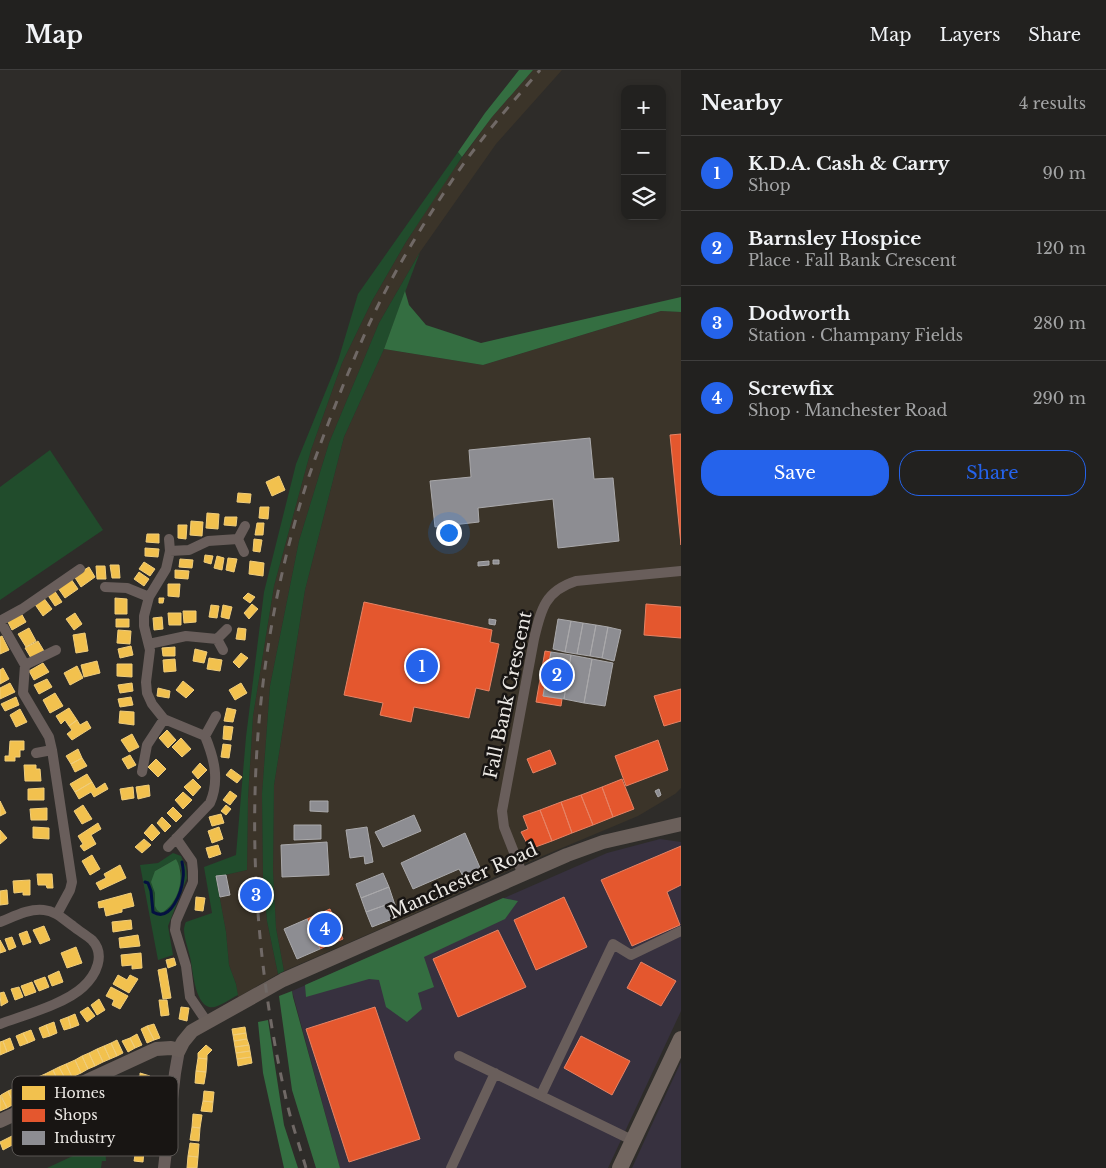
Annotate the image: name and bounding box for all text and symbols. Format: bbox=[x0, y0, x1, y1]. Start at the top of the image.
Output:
text: Map bbox=[25, 20, 83, 49]
text: Map bbox=[870, 24, 911, 46]
text: Layers bbox=[939, 24, 1000, 46]
text: Share bbox=[1028, 24, 1081, 46]
map controls bbox=[621, 85, 666, 220]
button: + bbox=[621, 85, 666, 130]
text: Nearby bbox=[701, 90, 782, 116]
text: 4 results bbox=[1019, 93, 1086, 113]
button: − bbox=[621, 130, 666, 175]
text: K.D.A. Cash & Carry bbox=[748, 152, 950, 175]
text: 1 bbox=[714, 163, 720, 183]
text: 90 m bbox=[1043, 163, 1086, 183]
button: layers bbox=[621, 175, 666, 220]
text: Shop bbox=[748, 175, 791, 195]
text: Barnsley Hospice bbox=[748, 227, 921, 250]
text: 2 bbox=[712, 238, 722, 258]
text: 120 m bbox=[1036, 238, 1086, 258]
text: Place · Fall Bank Crescent bbox=[748, 250, 956, 270]
text: Dodworth bbox=[748, 302, 850, 325]
text: 3 bbox=[712, 313, 722, 333]
text: 280 m bbox=[1033, 313, 1086, 333]
text: Station · Champany Fields bbox=[748, 325, 963, 345]
text: Screwfix bbox=[748, 377, 834, 400]
text: 4 bbox=[712, 388, 722, 408]
text: 290 m bbox=[1033, 388, 1086, 408]
text: Shop · Manchester Road bbox=[748, 400, 947, 420]
button: Save bbox=[701, 450, 889, 496]
button: Share bbox=[899, 450, 1086, 496]
your location bbox=[436, 520, 462, 546]
street label: Fall Bank Crescent bbox=[479, 609, 537, 781]
pin: 1 bbox=[406, 647, 438, 685]
pin: 2 bbox=[541, 656, 573, 694]
street label: Manchester Road bbox=[385, 838, 541, 924]
pin: 3 bbox=[240, 876, 272, 914]
pin: 4 bbox=[309, 910, 341, 948]
legend bbox=[12, 1076, 178, 1156]
text: Homes bbox=[54, 1084, 105, 1102]
text: Shops bbox=[54, 1106, 98, 1124]
text: Industry bbox=[54, 1129, 116, 1147]

